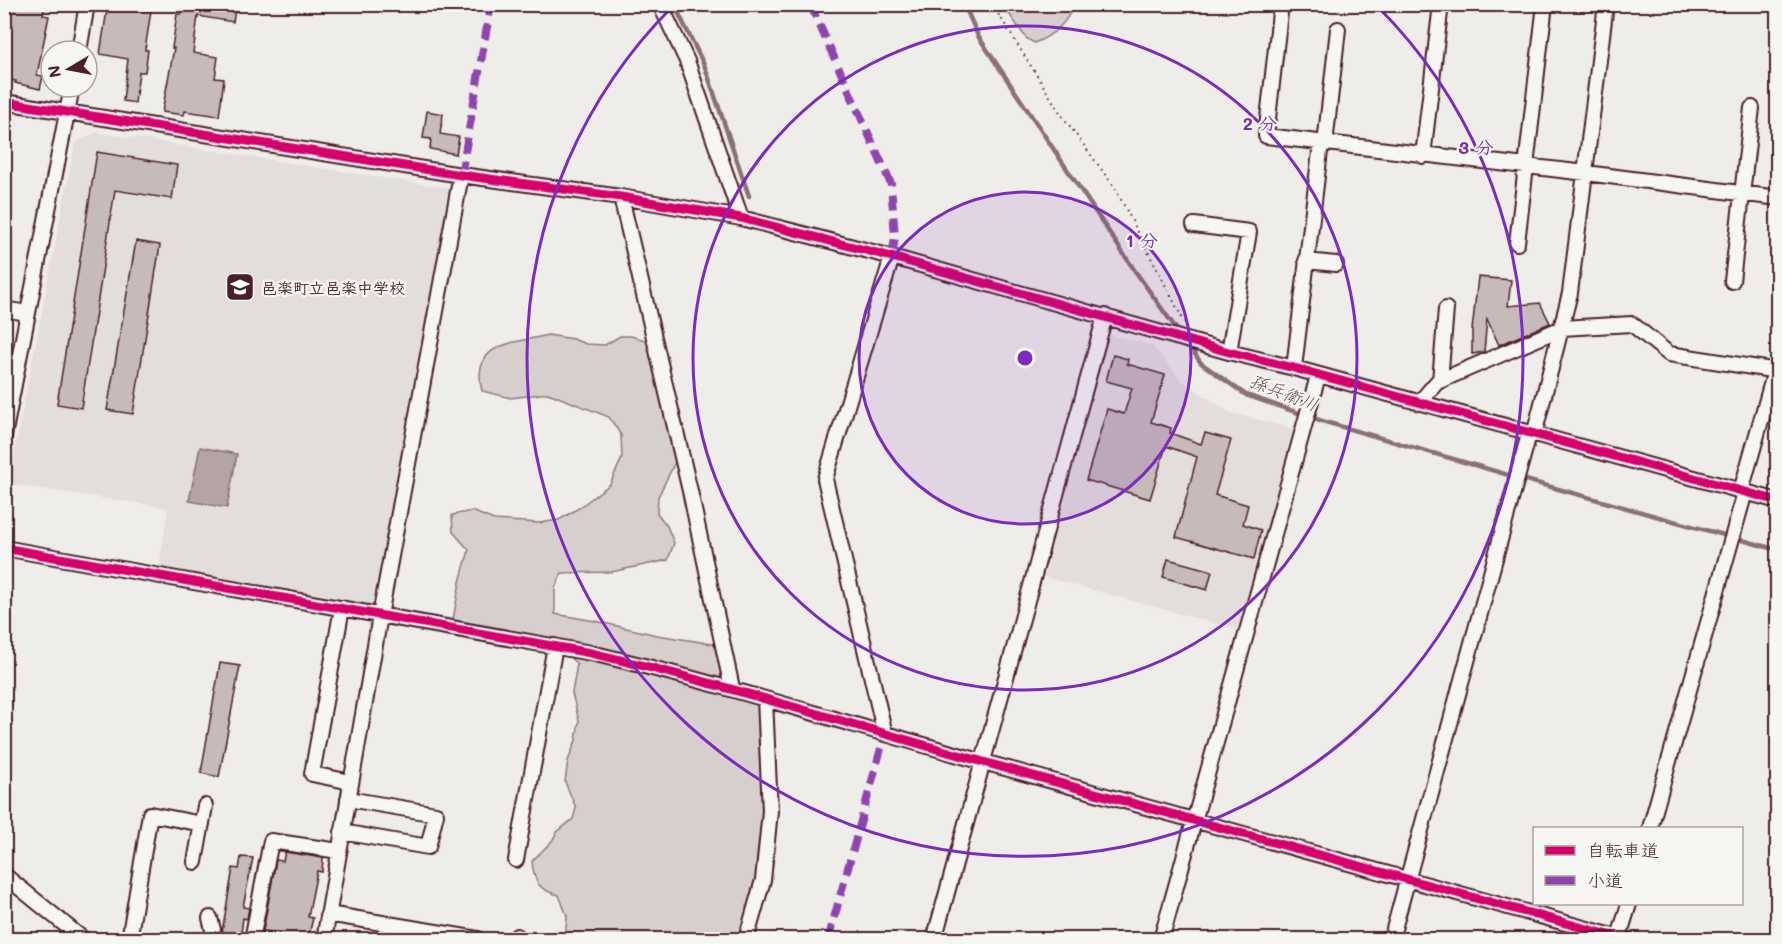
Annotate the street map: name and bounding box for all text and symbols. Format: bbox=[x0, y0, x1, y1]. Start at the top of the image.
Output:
north arrow bbox=[39, 39, 99, 99]
text: N bbox=[42, 64, 65, 80]
text: 2 分 bbox=[1243, 111, 1277, 135]
text: 3 分 bbox=[1458, 135, 1494, 159]
text: 1 分 bbox=[1126, 228, 1158, 252]
school or university icon: 邑楽町立邑楽中学校 bbox=[224, 271, 256, 303]
place label: 邑楽町立邑楽中学校 bbox=[261, 277, 405, 298]
centre of rings bbox=[1015, 348, 1035, 368]
water label: 孫兵衛川 bbox=[1246, 368, 1322, 416]
legend bbox=[1533, 827, 1743, 905]
text: 自転車道 bbox=[1587, 838, 1659, 862]
text: 小道 bbox=[1587, 868, 1623, 892]

